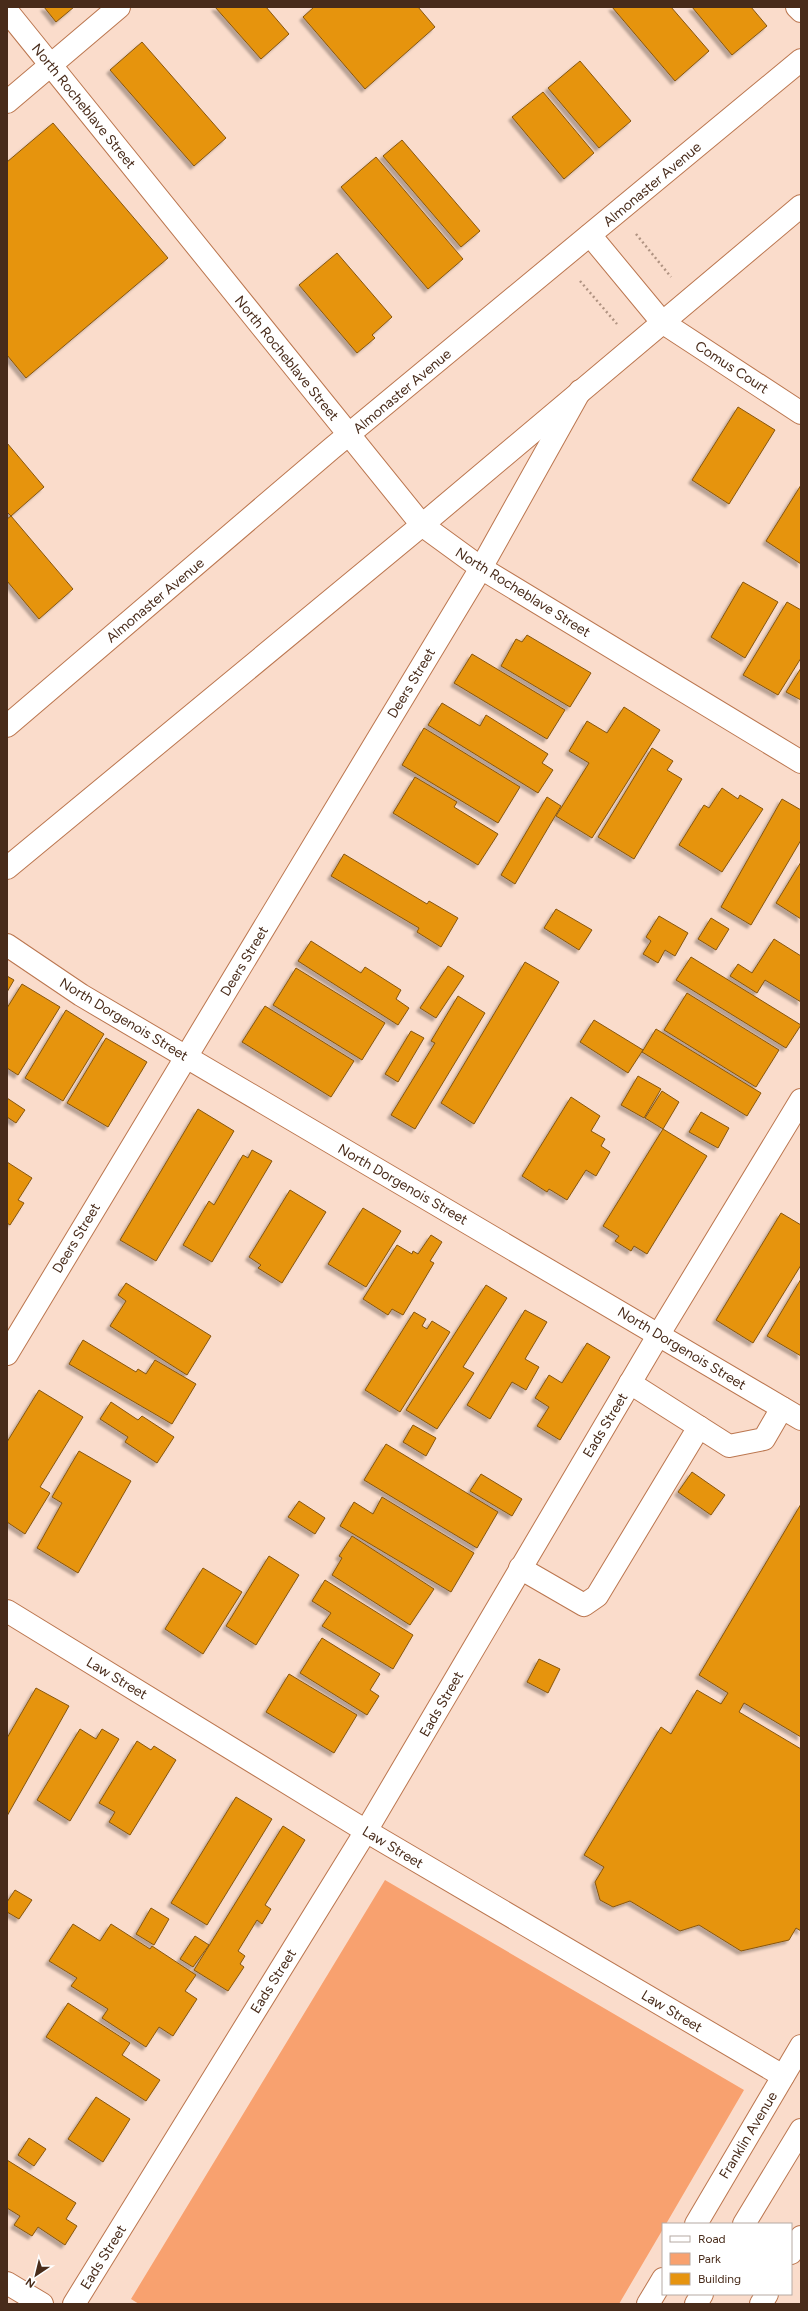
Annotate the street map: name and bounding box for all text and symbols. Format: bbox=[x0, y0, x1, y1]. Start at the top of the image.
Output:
street label: North Rocheblave Street bbox=[28, 40, 139, 172]
street label: Almonaster Avenue bbox=[600, 138, 705, 230]
street label: North Rocheblave Street bbox=[231, 292, 342, 424]
street label: Comus Court bbox=[692, 337, 772, 397]
street label: Almonaster Avenue bbox=[350, 345, 455, 437]
street label: North Rocheblave Street bbox=[452, 544, 593, 641]
street label: Almonaster Avenue bbox=[103, 554, 208, 646]
street label: Deers Street bbox=[384, 645, 439, 721]
street label: Deers Street bbox=[217, 923, 272, 999]
street label: North Dorgenois Street bbox=[56, 974, 191, 1065]
street label: North Dorgenois Street bbox=[335, 1140, 471, 1229]
street label: Deers Street bbox=[49, 1200, 104, 1276]
street label: North Dorgenois Street bbox=[614, 1303, 749, 1394]
street label: Eads Street bbox=[579, 1390, 631, 1461]
street label: Law Street bbox=[83, 1654, 150, 1703]
street label: Eads Street bbox=[416, 1668, 467, 1740]
street label: Law Street bbox=[359, 1823, 426, 1872]
street label: Eads Street bbox=[247, 1946, 300, 2017]
street label: Law Street bbox=[638, 1987, 705, 2036]
street label: Franklin Avenue bbox=[716, 2088, 781, 2182]
street label: Eads Street bbox=[77, 2222, 130, 2293]
legend bbox=[662, 2223, 792, 2295]
text: Road bbox=[698, 2232, 726, 2246]
text: Park bbox=[698, 2252, 721, 2266]
north arrow bbox=[16, 2255, 56, 2295]
text: Building bbox=[698, 2272, 741, 2286]
text: N bbox=[23, 2275, 38, 2291]

